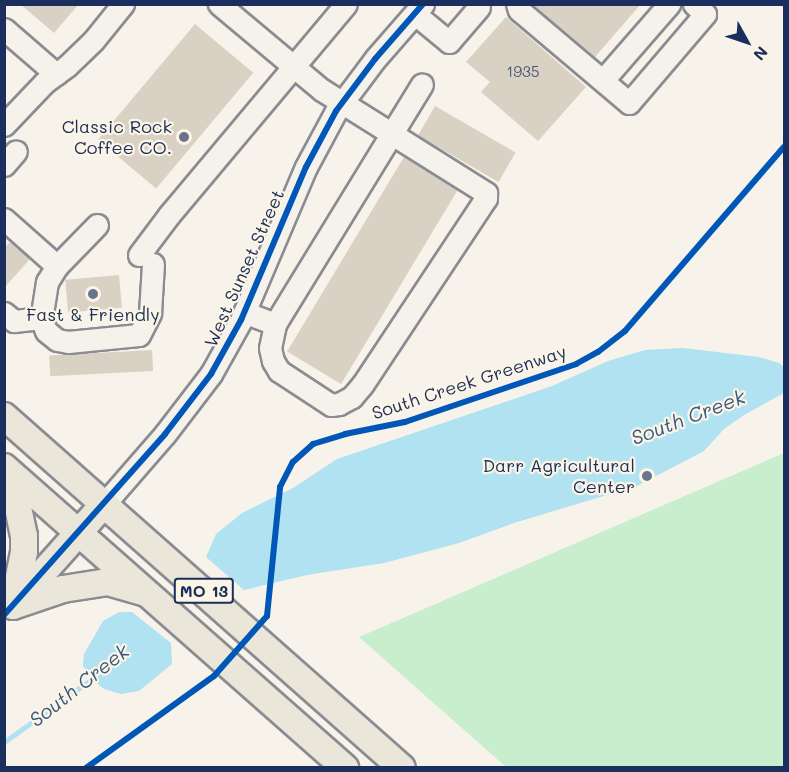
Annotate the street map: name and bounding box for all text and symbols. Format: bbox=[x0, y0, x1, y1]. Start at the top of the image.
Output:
north arrow bbox=[717, 12, 777, 72]
text: N bbox=[749, 42, 773, 65]
house number: 1935 bbox=[506, 63, 540, 81]
place label: Classic Rock Coffee CO. bbox=[62, 116, 172, 158]
marker: Classic Rock Coffee CO. bbox=[177, 130, 191, 144]
street label: West Sunset Street bbox=[200, 186, 288, 350]
marker: Fast & Friendly bbox=[86, 287, 100, 301]
place label: Fast & Friendly bbox=[26, 303, 160, 325]
street label: South Creek Greenway bbox=[369, 340, 569, 424]
water label: South Creek bbox=[628, 384, 748, 450]
place label: Darr Agricultural Center bbox=[483, 455, 635, 498]
marker: Darr Agricultural Center bbox=[640, 469, 654, 483]
road number: MO 13 bbox=[172, 578, 236, 604]
water label: South Creek bbox=[24, 639, 134, 731]

